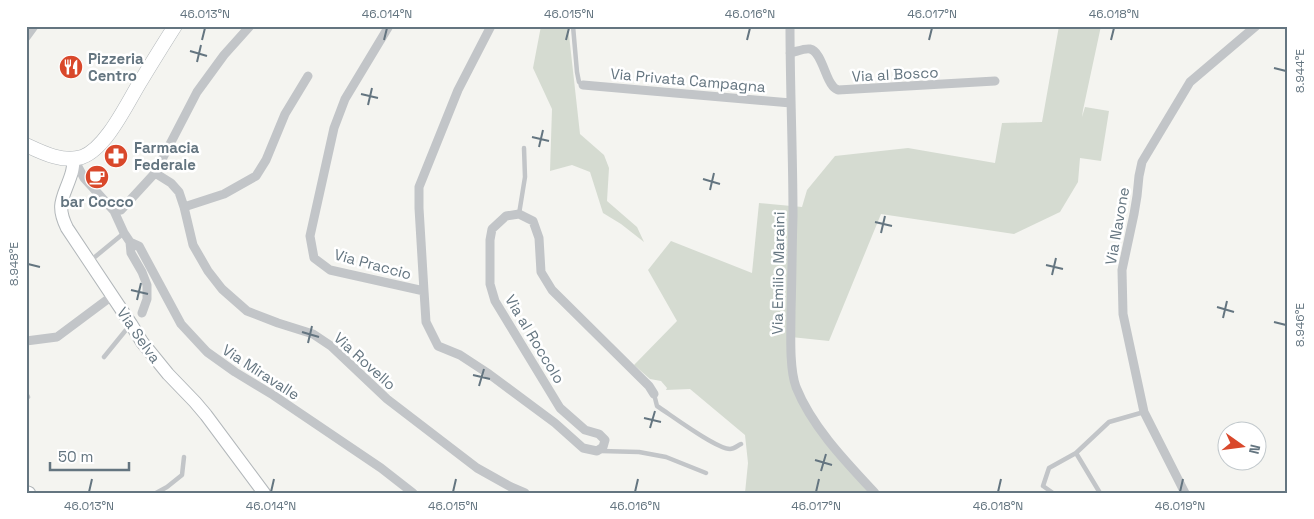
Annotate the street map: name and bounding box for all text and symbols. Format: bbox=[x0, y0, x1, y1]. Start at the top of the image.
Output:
text: 46.013°N bbox=[180, 6, 230, 22]
text: 46.014°N bbox=[362, 6, 412, 22]
text: 46.015°N bbox=[544, 6, 594, 22]
text: 46.016°N bbox=[725, 6, 775, 22]
text: 46.017°N bbox=[907, 6, 957, 22]
text: 46.018°N bbox=[1089, 6, 1139, 22]
place label: Pizzeria Centro bbox=[88, 49, 144, 85]
text: 8.944°E bbox=[1292, 49, 1308, 93]
restaurant icon: Pizzeria Centro bbox=[58, 54, 84, 80]
street label: Via al Bosco bbox=[851, 62, 939, 86]
street label: Via Privata Campagna bbox=[610, 64, 767, 96]
place label: Farmacia Federale bbox=[134, 138, 200, 174]
pharmacy icon: Farmacia Federale bbox=[103, 143, 129, 169]
cafe icon: bar Cocco bbox=[84, 164, 110, 190]
street label: Via Navone bbox=[1101, 185, 1133, 266]
place label: bar Cocco bbox=[60, 192, 134, 211]
street label: Via Emilio Maraini bbox=[767, 211, 789, 335]
text: 8.948°E bbox=[6, 242, 22, 286]
street label: Via Praccio bbox=[332, 245, 414, 283]
street label: Via al Roccolo bbox=[501, 291, 569, 387]
street label: Via Selva bbox=[113, 303, 165, 367]
text: 8.946°E bbox=[1292, 303, 1308, 347]
street label: Via Rovello bbox=[330, 328, 400, 394]
street label: Via Miravalle bbox=[219, 340, 303, 404]
north arrow bbox=[1216, 422, 1266, 472]
scale bar bbox=[50, 439, 129, 471]
text: N bbox=[1245, 442, 1264, 456]
text: 50 m bbox=[58, 447, 93, 466]
text: 46.013°N bbox=[64, 498, 114, 514]
text: 46.014°N bbox=[246, 498, 296, 514]
text: 46.015°N bbox=[428, 498, 478, 514]
text: 46.016°N bbox=[610, 498, 660, 514]
text: 46.017°N bbox=[791, 498, 841, 514]
text: 46.018°N bbox=[973, 498, 1023, 514]
text: 46.019°N bbox=[1155, 498, 1205, 514]

